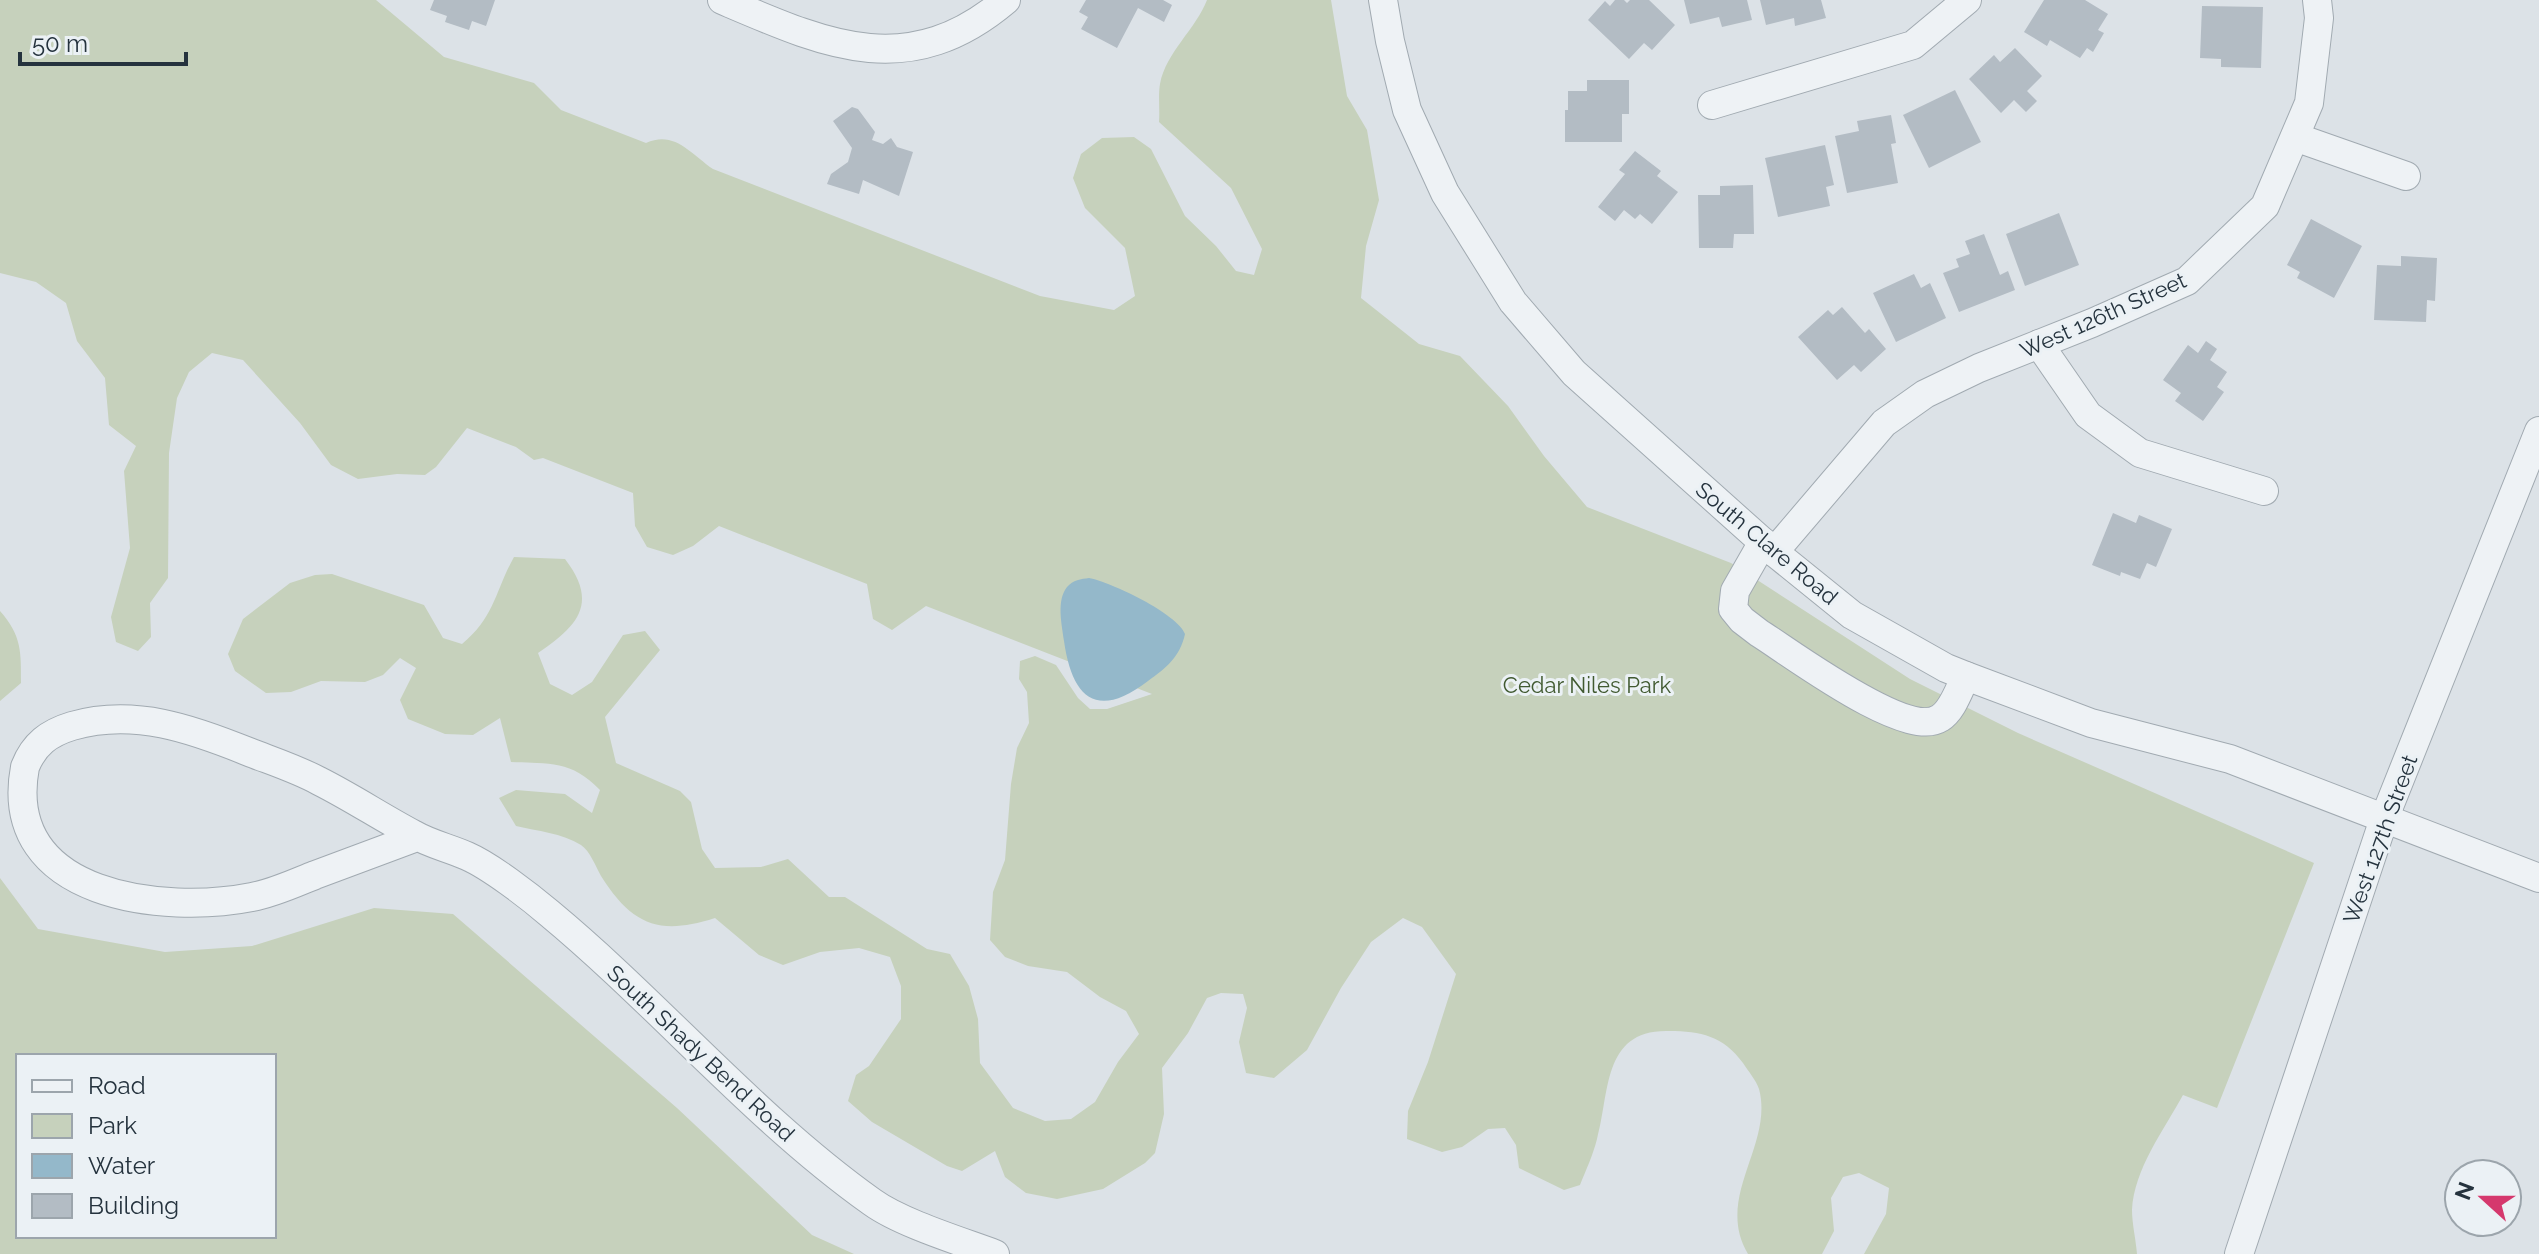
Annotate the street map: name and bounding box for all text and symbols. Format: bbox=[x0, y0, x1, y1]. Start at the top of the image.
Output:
scale bar bbox=[20, 16, 186, 66]
text: 50 m bbox=[32, 29, 88, 58]
street label: West 126th Street bbox=[2016, 266, 2191, 363]
street label: South Clare Road bbox=[1691, 476, 1843, 610]
park label: Cedar Niles Park bbox=[1503, 672, 1672, 698]
street label: West 127th Street bbox=[2337, 751, 2423, 927]
street label: South Shady Bend Road bbox=[602, 959, 800, 1147]
legend bbox=[16, 1054, 276, 1238]
text: Road bbox=[88, 1071, 146, 1100]
text: Park bbox=[88, 1111, 137, 1140]
text: Water bbox=[88, 1151, 156, 1180]
north arrow bbox=[2443, 1158, 2523, 1238]
text: N bbox=[2449, 1178, 2479, 1203]
text: Building bbox=[88, 1191, 179, 1220]

